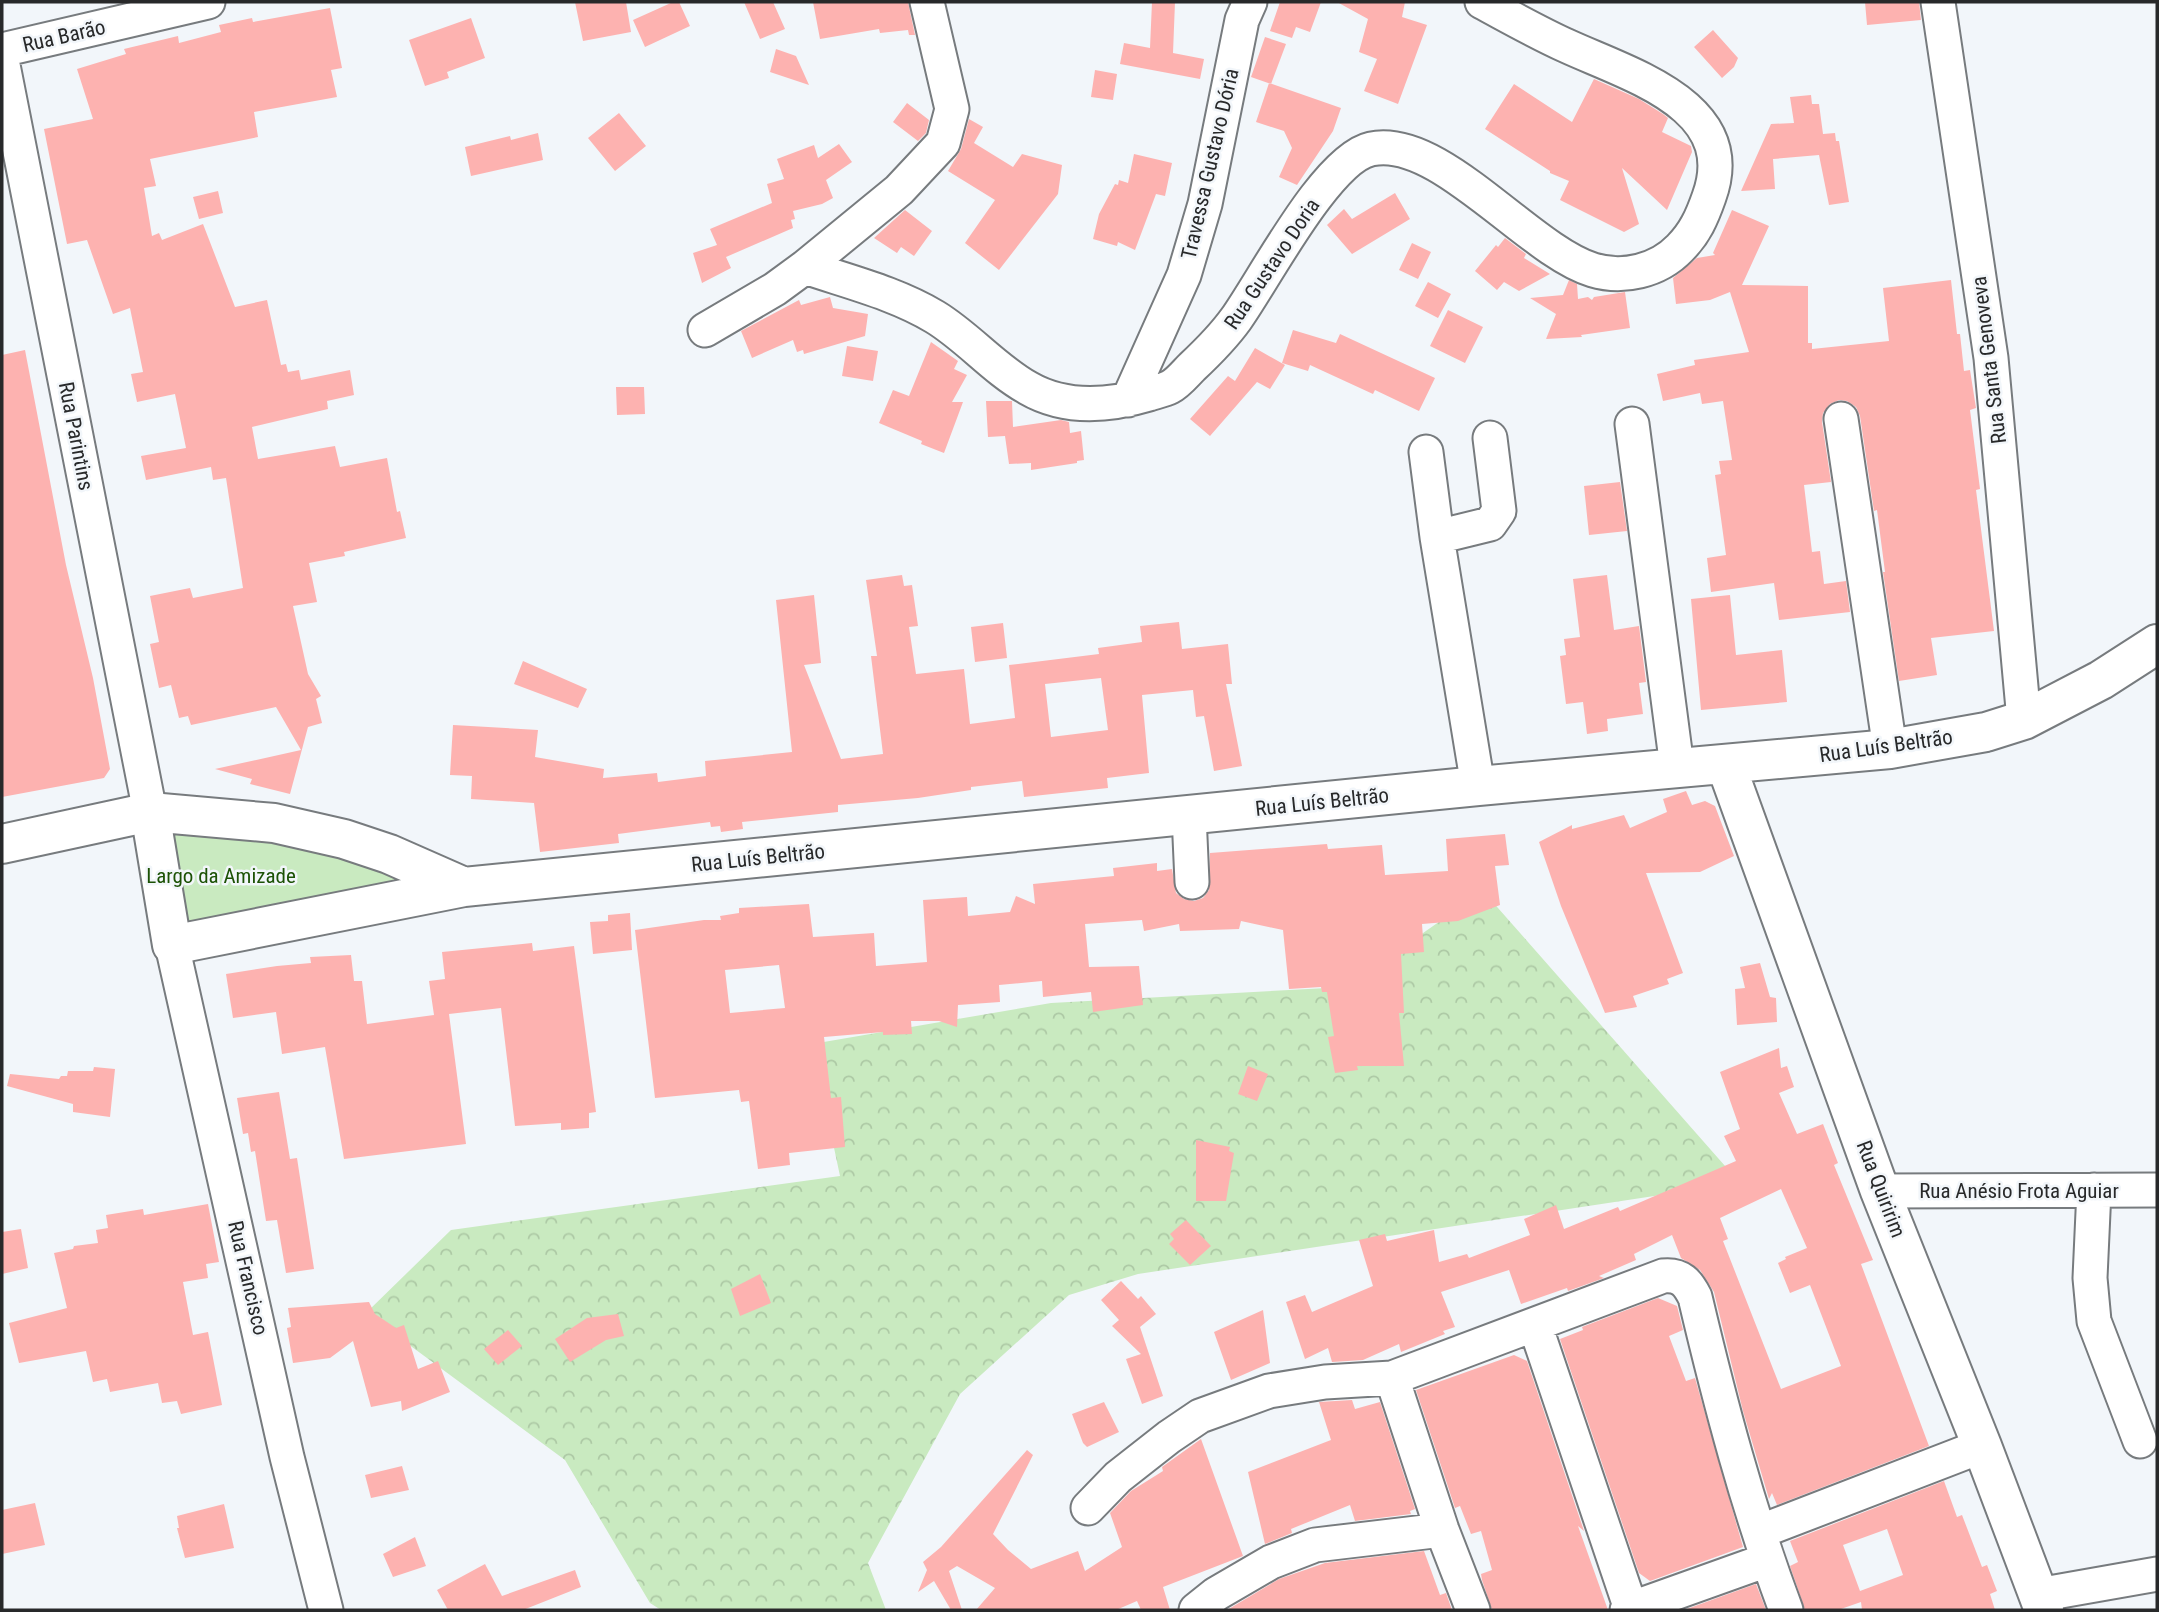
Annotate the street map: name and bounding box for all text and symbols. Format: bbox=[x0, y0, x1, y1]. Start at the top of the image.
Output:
street label: Rua Barão bbox=[20, 15, 108, 57]
street label: Travessa Gustavo Dória bbox=[1176, 66, 1244, 262]
street label: Rua Gustavo Doria bbox=[1219, 194, 1325, 334]
street label: Rua Santa Genoveva bbox=[1967, 275, 2011, 445]
street label: Rua Parintins bbox=[54, 380, 98, 492]
street label: Rua Luís Beltrão bbox=[1818, 725, 1954, 767]
street label: Rua Luís Beltrão bbox=[1254, 783, 1390, 821]
street label: Rua Luís Beltrão bbox=[690, 839, 826, 877]
park label: Largo da Amizade bbox=[146, 864, 296, 888]
street label: Rua Quiririm bbox=[1852, 1137, 1910, 1241]
street label: Rua Anésio Frota Aguiar bbox=[1919, 1179, 2119, 1203]
street label: Rua Francisco bbox=[223, 1219, 273, 1337]

